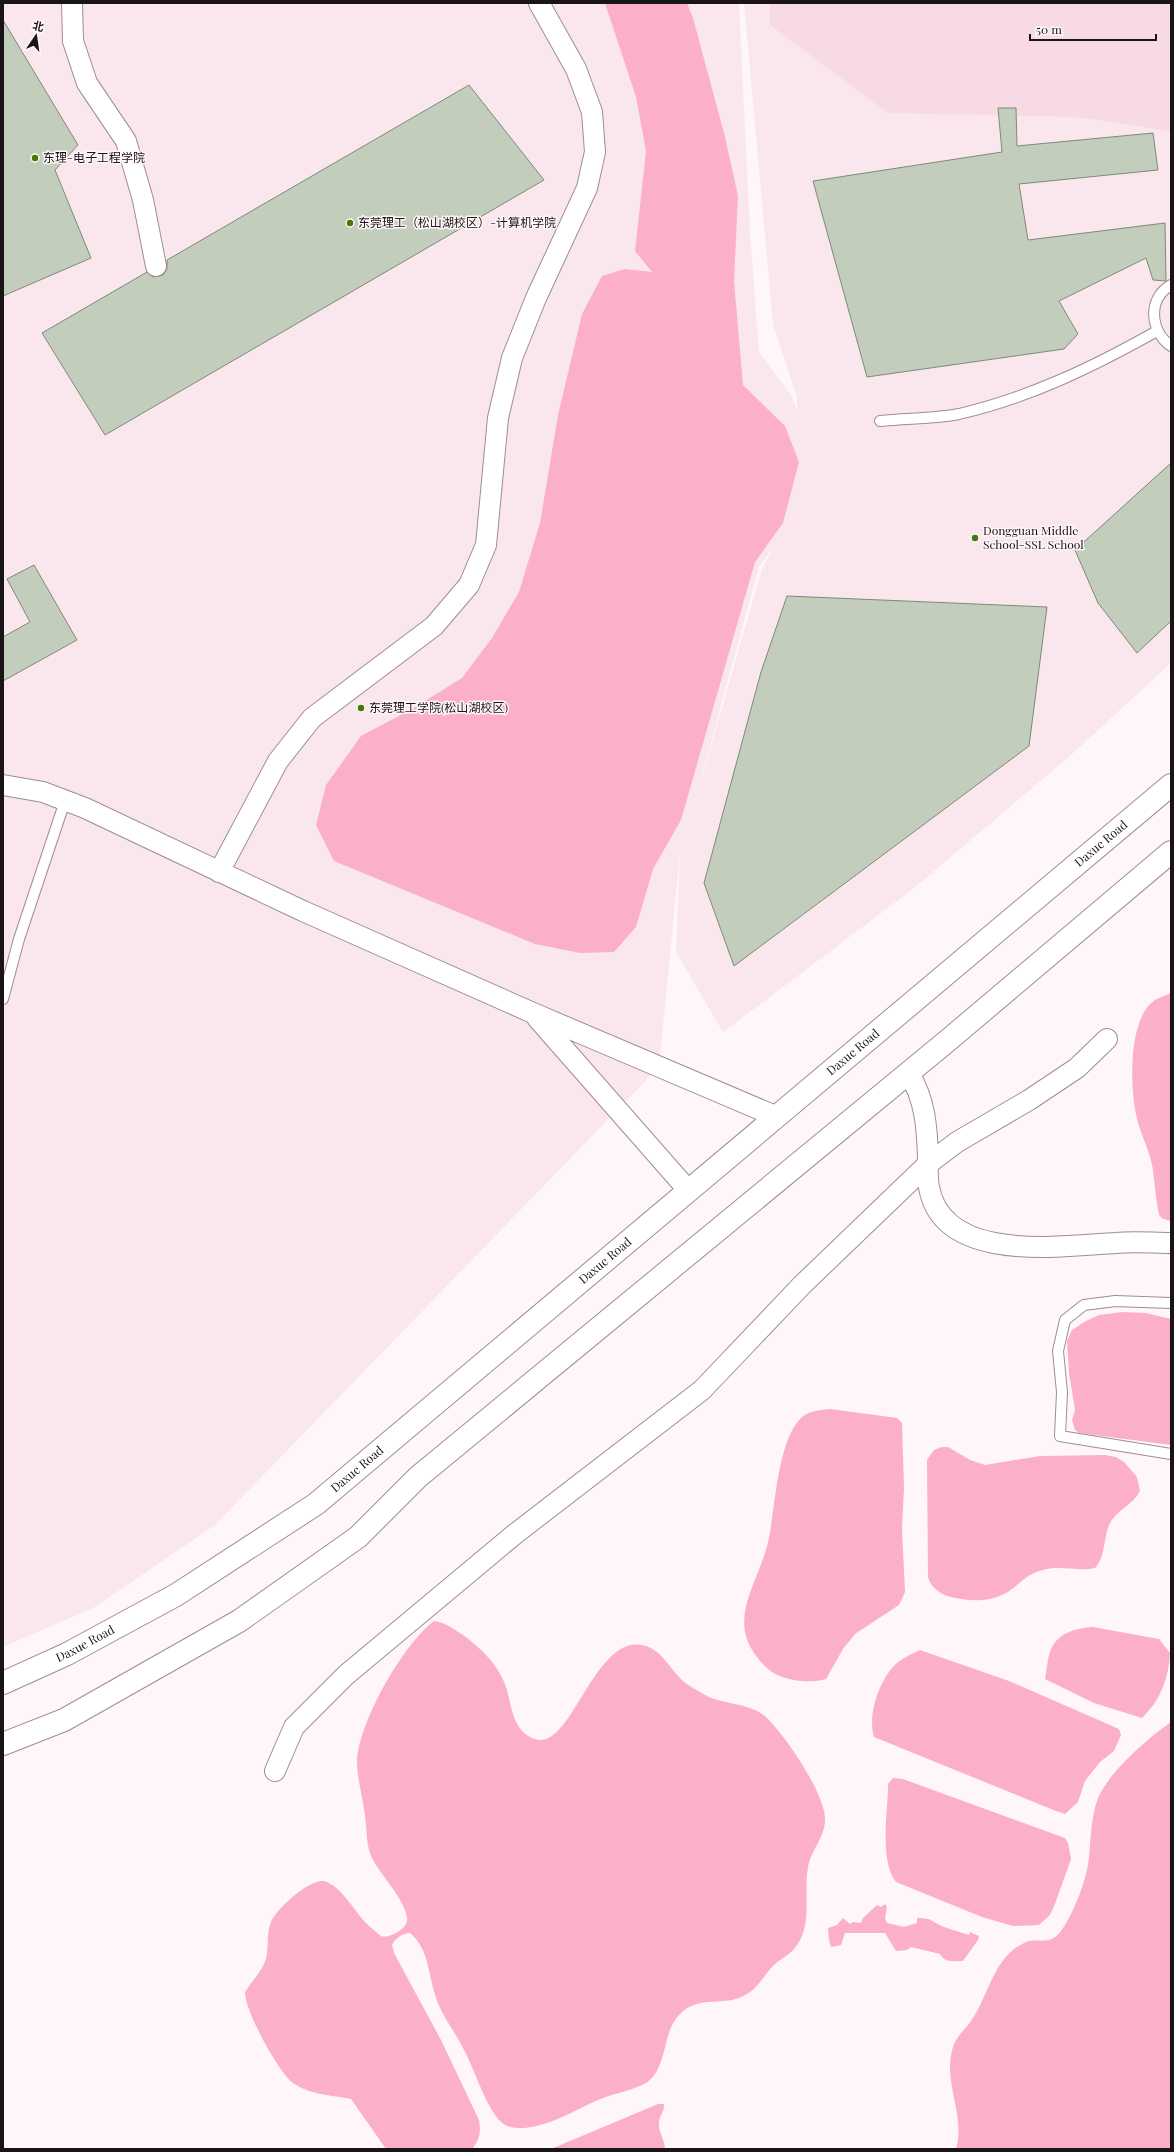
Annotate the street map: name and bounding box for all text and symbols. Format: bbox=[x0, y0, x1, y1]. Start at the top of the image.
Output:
north arrow bbox=[16, 16, 56, 56]
scale bar bbox=[1030, 16, 1156, 42]
text: 北 bbox=[31, 17, 45, 34]
text: 50 m bbox=[1036, 21, 1062, 37]
place label: 东理-电子工程学院 bbox=[43, 149, 145, 165]
marker: 东理-电子工程学院 bbox=[30, 153, 40, 163]
place label: 东莞理工（松山湖校区）-计算机学院 bbox=[358, 214, 556, 230]
marker: 东莞理工（松山湖校区）-计算机学院 bbox=[345, 218, 355, 228]
place label: Dongguan Middle School-SSL School bbox=[983, 522, 1084, 552]
marker: Dongguan Middle School-SSL School bbox=[970, 533, 980, 543]
place label: 东莞理工学院(松山湖校区) bbox=[369, 699, 508, 715]
marker: 东莞理工学院(松山湖校区) bbox=[356, 703, 366, 713]
street label: Daxue Road bbox=[1071, 816, 1130, 870]
street label: Daxue Road bbox=[823, 1025, 882, 1078]
street label: Daxue Road bbox=[575, 1233, 634, 1287]
street label: Daxue Road bbox=[327, 1442, 386, 1495]
street label: Daxue Road bbox=[53, 1621, 117, 1665]

